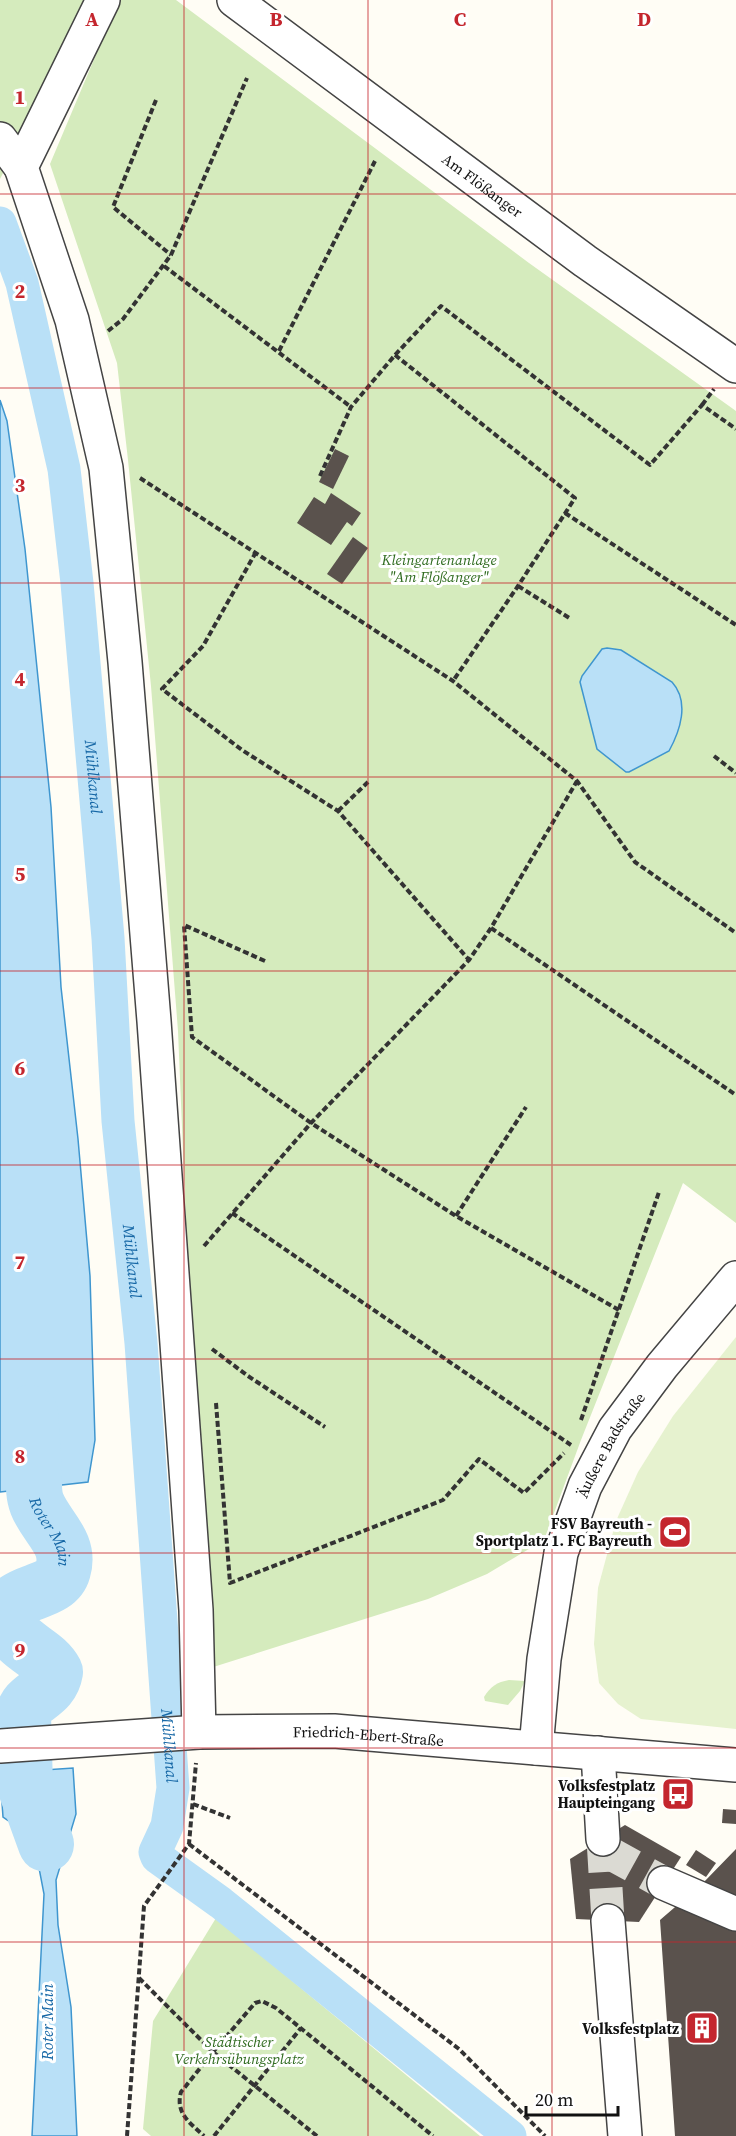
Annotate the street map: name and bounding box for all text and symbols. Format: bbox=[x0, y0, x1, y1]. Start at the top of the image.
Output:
text: A bbox=[85, 5, 99, 33]
text: B bbox=[269, 5, 283, 33]
text: C bbox=[454, 5, 466, 33]
text: D bbox=[637, 5, 651, 33]
text: 1 bbox=[15, 83, 25, 111]
street label: Am Flößanger bbox=[438, 148, 528, 222]
text: 2 bbox=[15, 277, 26, 305]
text: 3 bbox=[15, 471, 26, 499]
park label: Kleingartenanlage "Am Flößanger" bbox=[380, 549, 497, 587]
text: 4 bbox=[15, 665, 26, 693]
water label: Mühlkanal bbox=[80, 738, 108, 815]
text: 5 bbox=[15, 860, 26, 888]
text: 6 bbox=[15, 1054, 26, 1082]
water label: Mühlkanal bbox=[118, 1222, 147, 1300]
text: 7 bbox=[15, 1248, 26, 1276]
street label: Äußere Badstraße bbox=[571, 1388, 650, 1501]
text: 8 bbox=[15, 1442, 25, 1470]
water label: Roter Main bbox=[24, 1493, 76, 1567]
place label: FSV Bayreuth - Sportplatz 1. FC Bayreuth bbox=[476, 1513, 652, 1551]
sports icon: FSV Bayreuth - Sportplatz 1. FC Bayreuth bbox=[657, 1514, 693, 1550]
text: 9 bbox=[15, 1636, 26, 1664]
water label: Mühlkanal bbox=[156, 1707, 184, 1784]
street label: Friedrich-Ebert-Straße bbox=[293, 1720, 445, 1751]
place label: Volksfestplatz Haupteingang bbox=[558, 1775, 655, 1813]
bus stop icon: Volksfestplatz Haupteingang bbox=[660, 1776, 696, 1812]
water label: Roter Main bbox=[36, 1984, 58, 2061]
building icon: Volksfestplatz bbox=[684, 2010, 720, 2046]
place label: Volksfestplatz bbox=[582, 2018, 679, 2039]
park label: Städtischer Verkehrsübungsplatz bbox=[174, 2031, 305, 2069]
scale bar bbox=[526, 2079, 618, 2117]
text: 20 m bbox=[535, 2087, 573, 2112]

